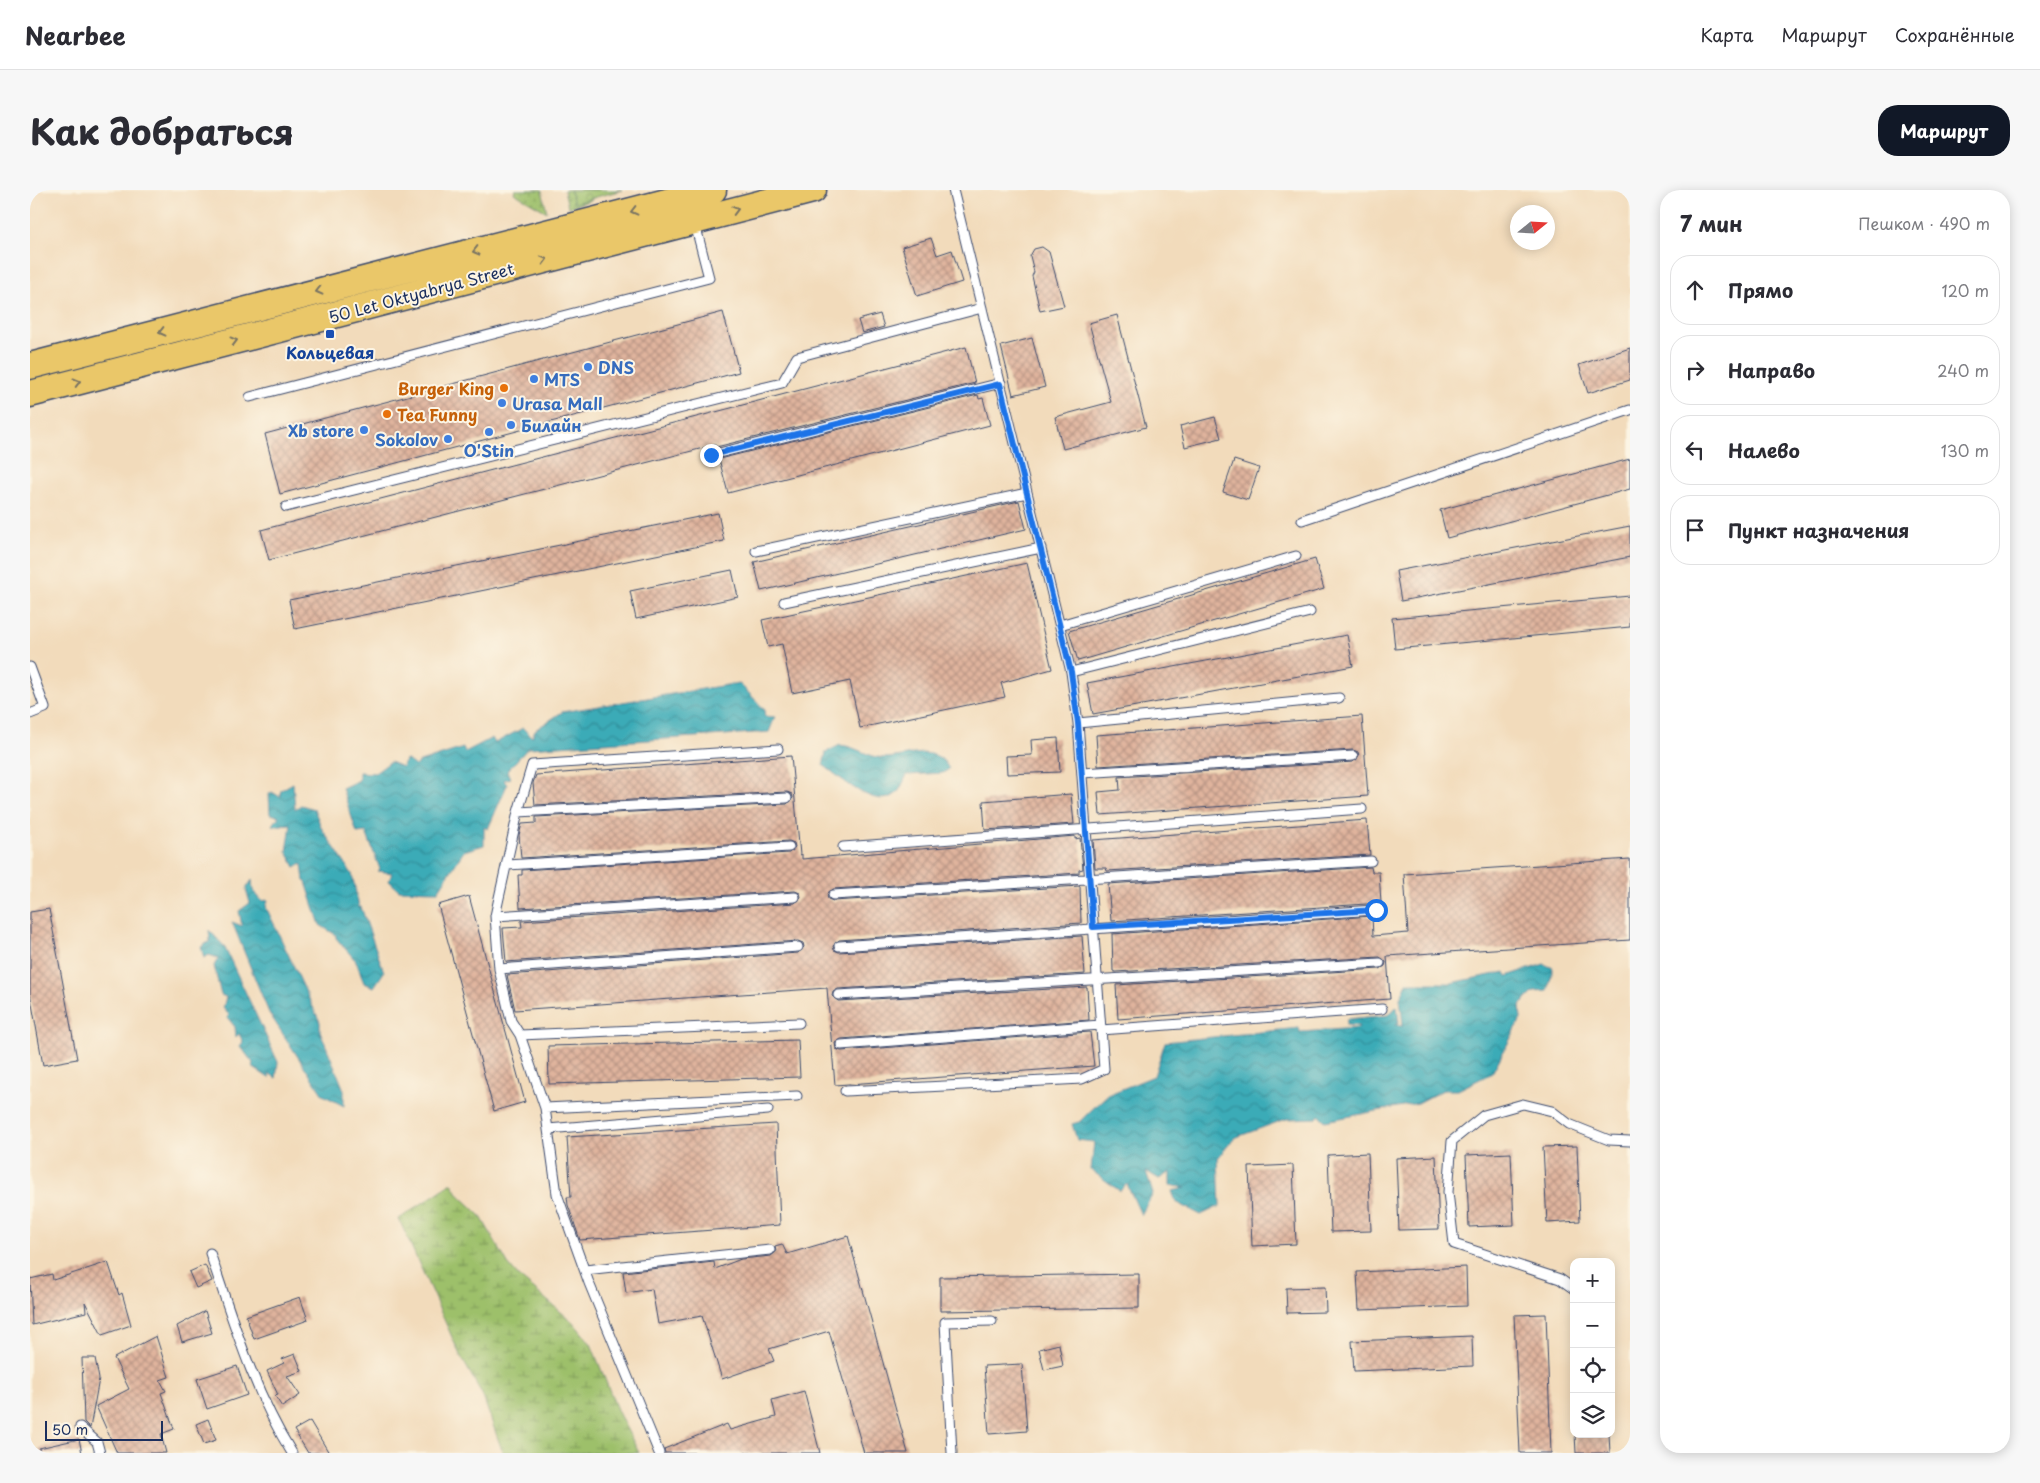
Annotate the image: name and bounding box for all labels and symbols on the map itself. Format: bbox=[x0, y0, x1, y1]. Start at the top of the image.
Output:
one-way arrow bbox=[630, 205, 638, 215]
one-way arrow bbox=[731, 205, 740, 216]
north arrow bbox=[1510, 205, 1555, 250]
one-way arrow bbox=[472, 245, 481, 256]
one-way arrow bbox=[540, 255, 549, 266]
street label: 50 Let Oktyabrya Street bbox=[326, 256, 517, 328]
one-way arrow bbox=[315, 286, 324, 296]
one-way arrow bbox=[157, 326, 166, 337]
marker: Кольцевая bbox=[324, 328, 336, 340]
one-way arrow bbox=[230, 336, 238, 346]
place label: Кольцевая bbox=[286, 340, 374, 364]
place label: DNS bbox=[598, 355, 634, 379]
marker: DNS bbox=[582, 361, 594, 373]
place label: MTS bbox=[544, 367, 580, 391]
marker: MTS bbox=[528, 373, 540, 385]
place label: Burger King bbox=[398, 376, 494, 400]
one-way arrow bbox=[73, 377, 81, 387]
marker: Burger King bbox=[498, 382, 510, 394]
place label: Urasa Mall bbox=[512, 391, 602, 415]
marker: Urasa Mall bbox=[496, 397, 508, 409]
place label: Tea Funny bbox=[397, 402, 477, 426]
marker: Tea Funny bbox=[381, 408, 393, 420]
place label: Билайн bbox=[521, 413, 582, 437]
place label: Xb store bbox=[288, 418, 354, 442]
marker: Билайн bbox=[505, 419, 517, 431]
marker: Xb store bbox=[358, 424, 370, 436]
marker: O'Stin bbox=[483, 426, 495, 438]
place label: Sokolov bbox=[375, 427, 438, 451]
marker: Sokolov bbox=[442, 433, 454, 445]
place label: O'Stin bbox=[464, 438, 514, 462]
route end bbox=[700, 444, 723, 467]
route start bbox=[1365, 899, 1388, 922]
scale bar bbox=[45, 1418, 162, 1441]

